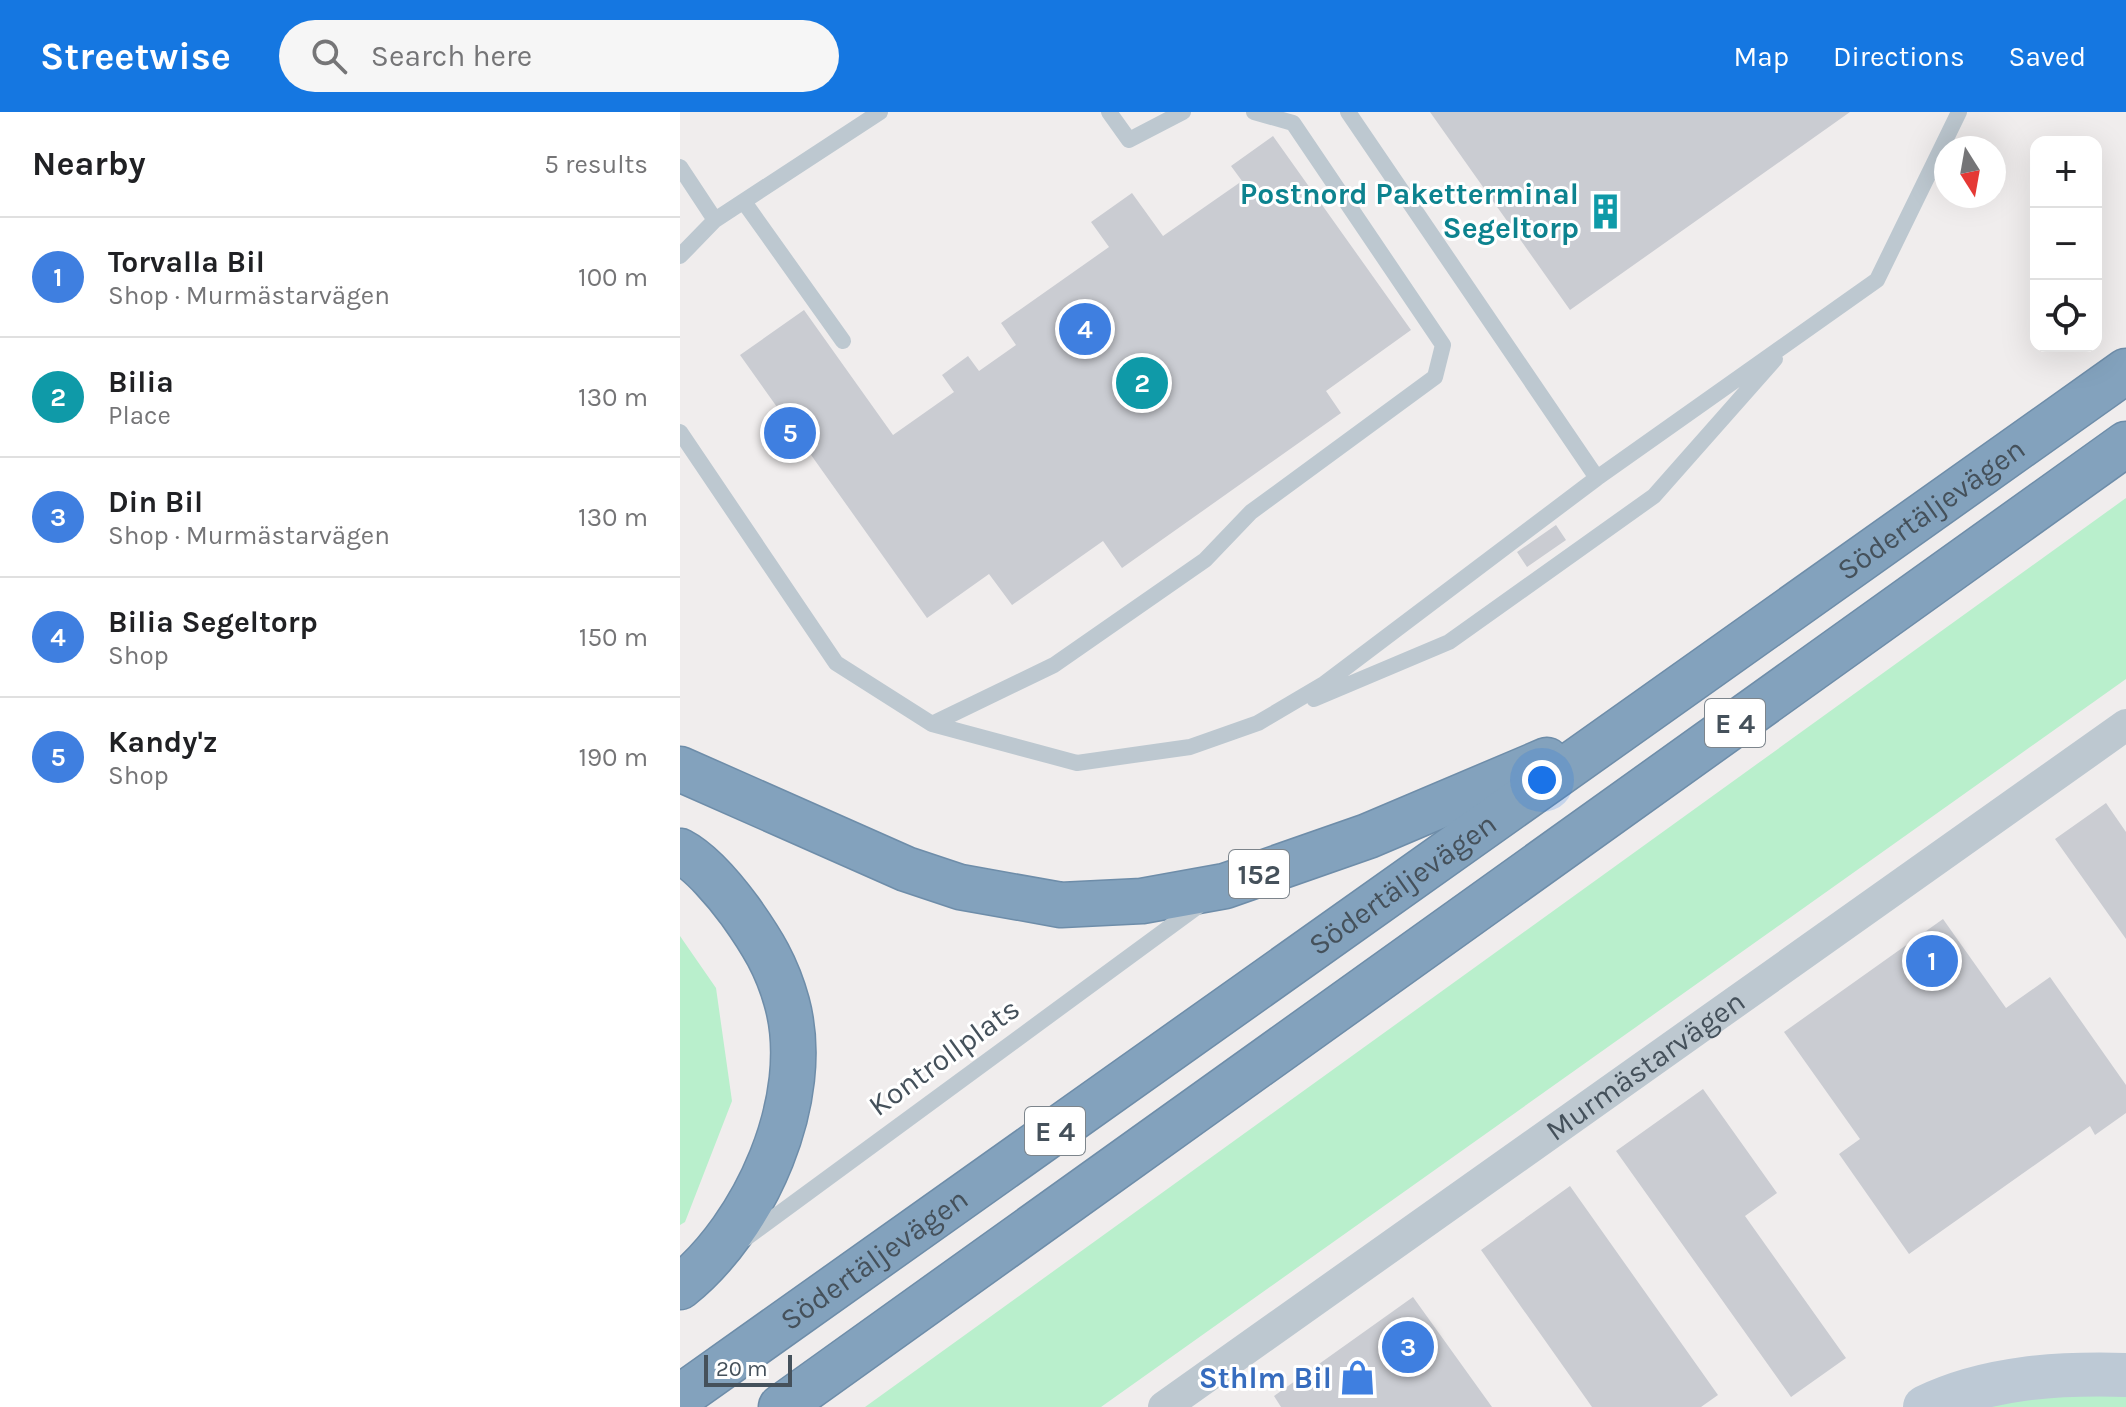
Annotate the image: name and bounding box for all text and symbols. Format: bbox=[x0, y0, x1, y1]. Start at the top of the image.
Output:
search box bbox=[279, 20, 839, 92]
text: Streetwise bbox=[40, 34, 231, 79]
icon: search bbox=[307, 34, 351, 78]
text: Search here bbox=[371, 38, 532, 74]
text: Map bbox=[1734, 40, 1789, 73]
text: Directions bbox=[1833, 40, 1965, 73]
text: Saved bbox=[2009, 40, 2086, 73]
north arrow bbox=[1934, 136, 2006, 208]
map controls bbox=[2030, 136, 2102, 352]
button: + bbox=[2030, 136, 2102, 208]
text: Nearby bbox=[32, 144, 146, 184]
text: 5 results bbox=[544, 149, 648, 180]
place label: Postnord Paketterminal Segeltorp bbox=[1240, 176, 1579, 246]
building icon: Postnord Paketterminal Segeltorp bbox=[1586, 192, 1624, 230]
button: − bbox=[2030, 208, 2102, 280]
text: Torvalla Bil bbox=[108, 244, 265, 280]
text: 1 bbox=[53, 262, 63, 293]
text: 100 m bbox=[578, 262, 648, 293]
text: Shop · Murmästarvägen bbox=[108, 280, 390, 311]
button: locate bbox=[2030, 280, 2102, 352]
pin: 4 bbox=[1059, 299, 1111, 359]
pin: 2 bbox=[1116, 353, 1168, 413]
text: Bilia bbox=[108, 364, 174, 400]
text: 2 bbox=[50, 382, 66, 413]
text: 130 m bbox=[578, 382, 648, 413]
text: Place bbox=[108, 400, 171, 431]
pin: 5 bbox=[764, 403, 816, 463]
street label: Södertäljevägen bbox=[1830, 431, 2032, 588]
text: Din Bil bbox=[108, 484, 203, 520]
text: 3 bbox=[50, 502, 66, 533]
text: 130 m bbox=[578, 502, 648, 533]
text: Shop · Murmästarvägen bbox=[108, 520, 390, 551]
text: Bilia Segeltorp bbox=[108, 604, 318, 640]
text: 4 bbox=[50, 622, 66, 653]
text: 150 m bbox=[579, 622, 648, 653]
text: Shop bbox=[108, 640, 169, 671]
road number: E 4 bbox=[1705, 699, 1765, 747]
text: Kandy'z bbox=[108, 724, 218, 760]
text: 5 bbox=[50, 742, 66, 773]
text: 190 m bbox=[578, 742, 648, 773]
text: Shop bbox=[108, 760, 169, 791]
your location bbox=[1522, 760, 1562, 800]
street label: Södertäljevägen bbox=[1302, 805, 1503, 963]
road number: 152 bbox=[1229, 850, 1289, 898]
pin: 1 bbox=[1906, 931, 1958, 991]
street label: Murmästarvägen bbox=[1539, 983, 1752, 1149]
street label: Kontrollplats bbox=[862, 990, 1026, 1124]
road number: E 4 bbox=[1025, 1107, 1085, 1155]
street label: Södertäljevägen bbox=[773, 1180, 975, 1338]
pin: 3 bbox=[1382, 1317, 1434, 1377]
scale bar bbox=[704, 1351, 792, 1387]
text: 20 m bbox=[716, 1356, 768, 1382]
shop icon: Sthlm Bil bbox=[1339, 1359, 1377, 1397]
place label: Sthlm Bil bbox=[1199, 1360, 1332, 1396]

